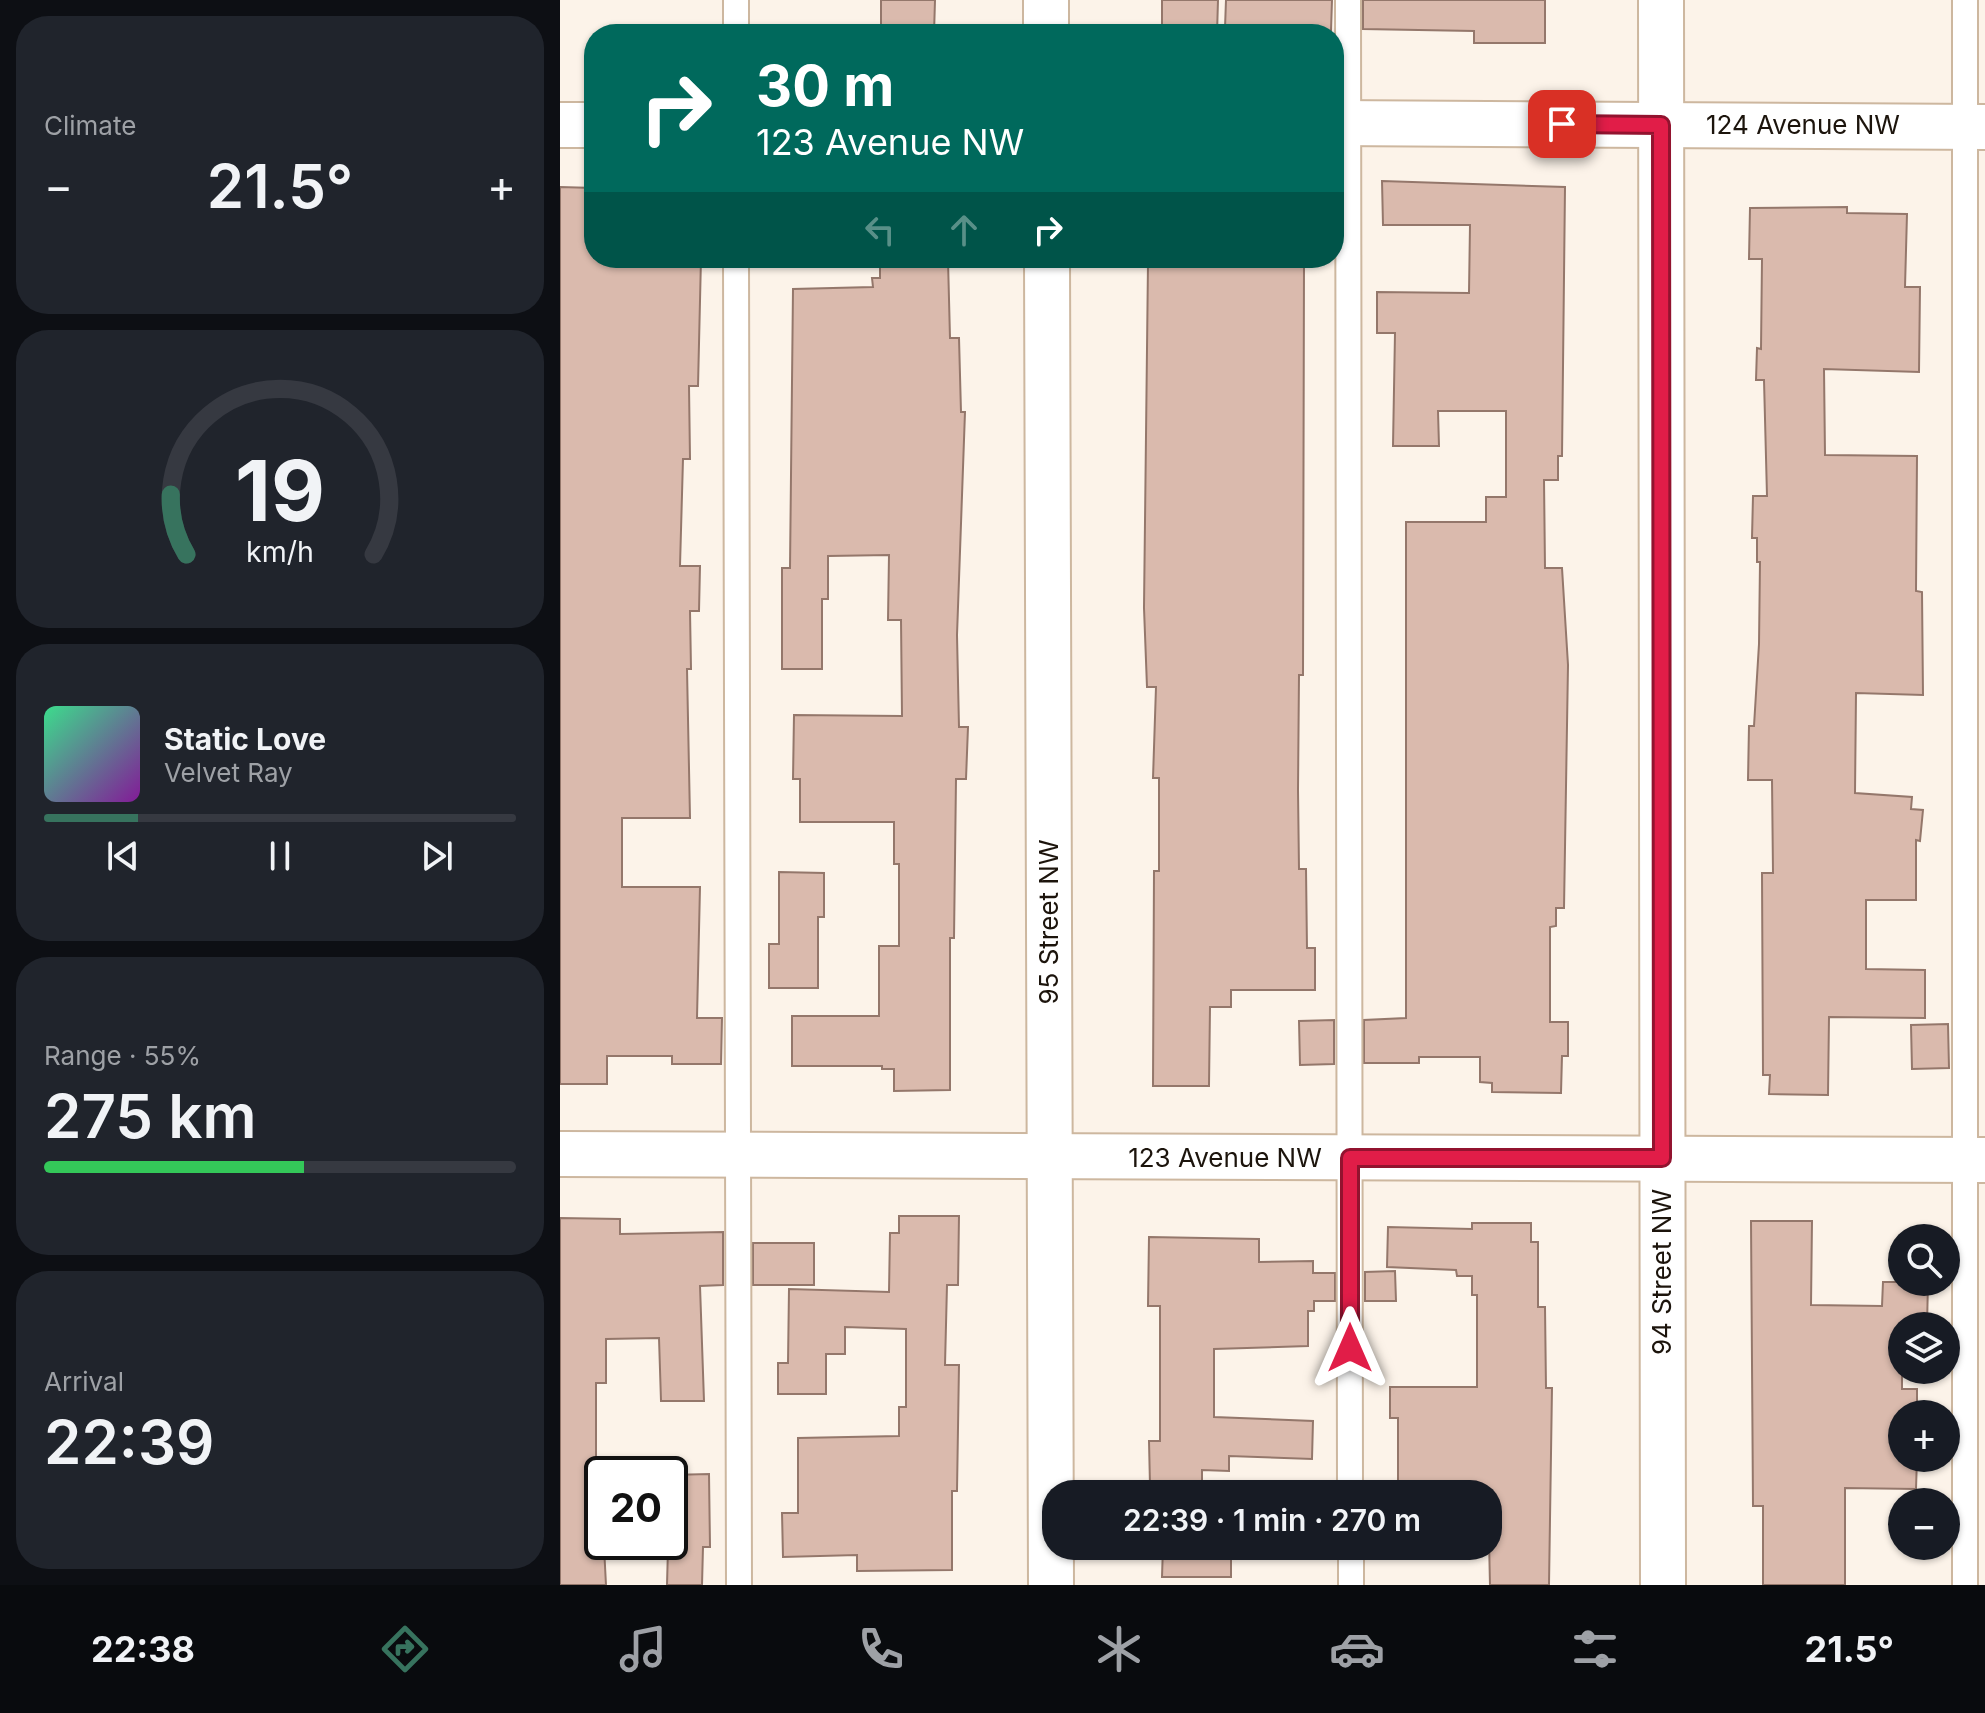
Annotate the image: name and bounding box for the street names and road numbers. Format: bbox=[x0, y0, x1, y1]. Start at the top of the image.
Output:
street label: 124 Avenue NW bbox=[1706, 109, 1900, 140]
street label: 95 Street NW bbox=[1033, 839, 1064, 1005]
street label: 123 Avenue NW bbox=[1128, 1142, 1322, 1173]
street label: 94 Street NW bbox=[1646, 1189, 1677, 1355]

